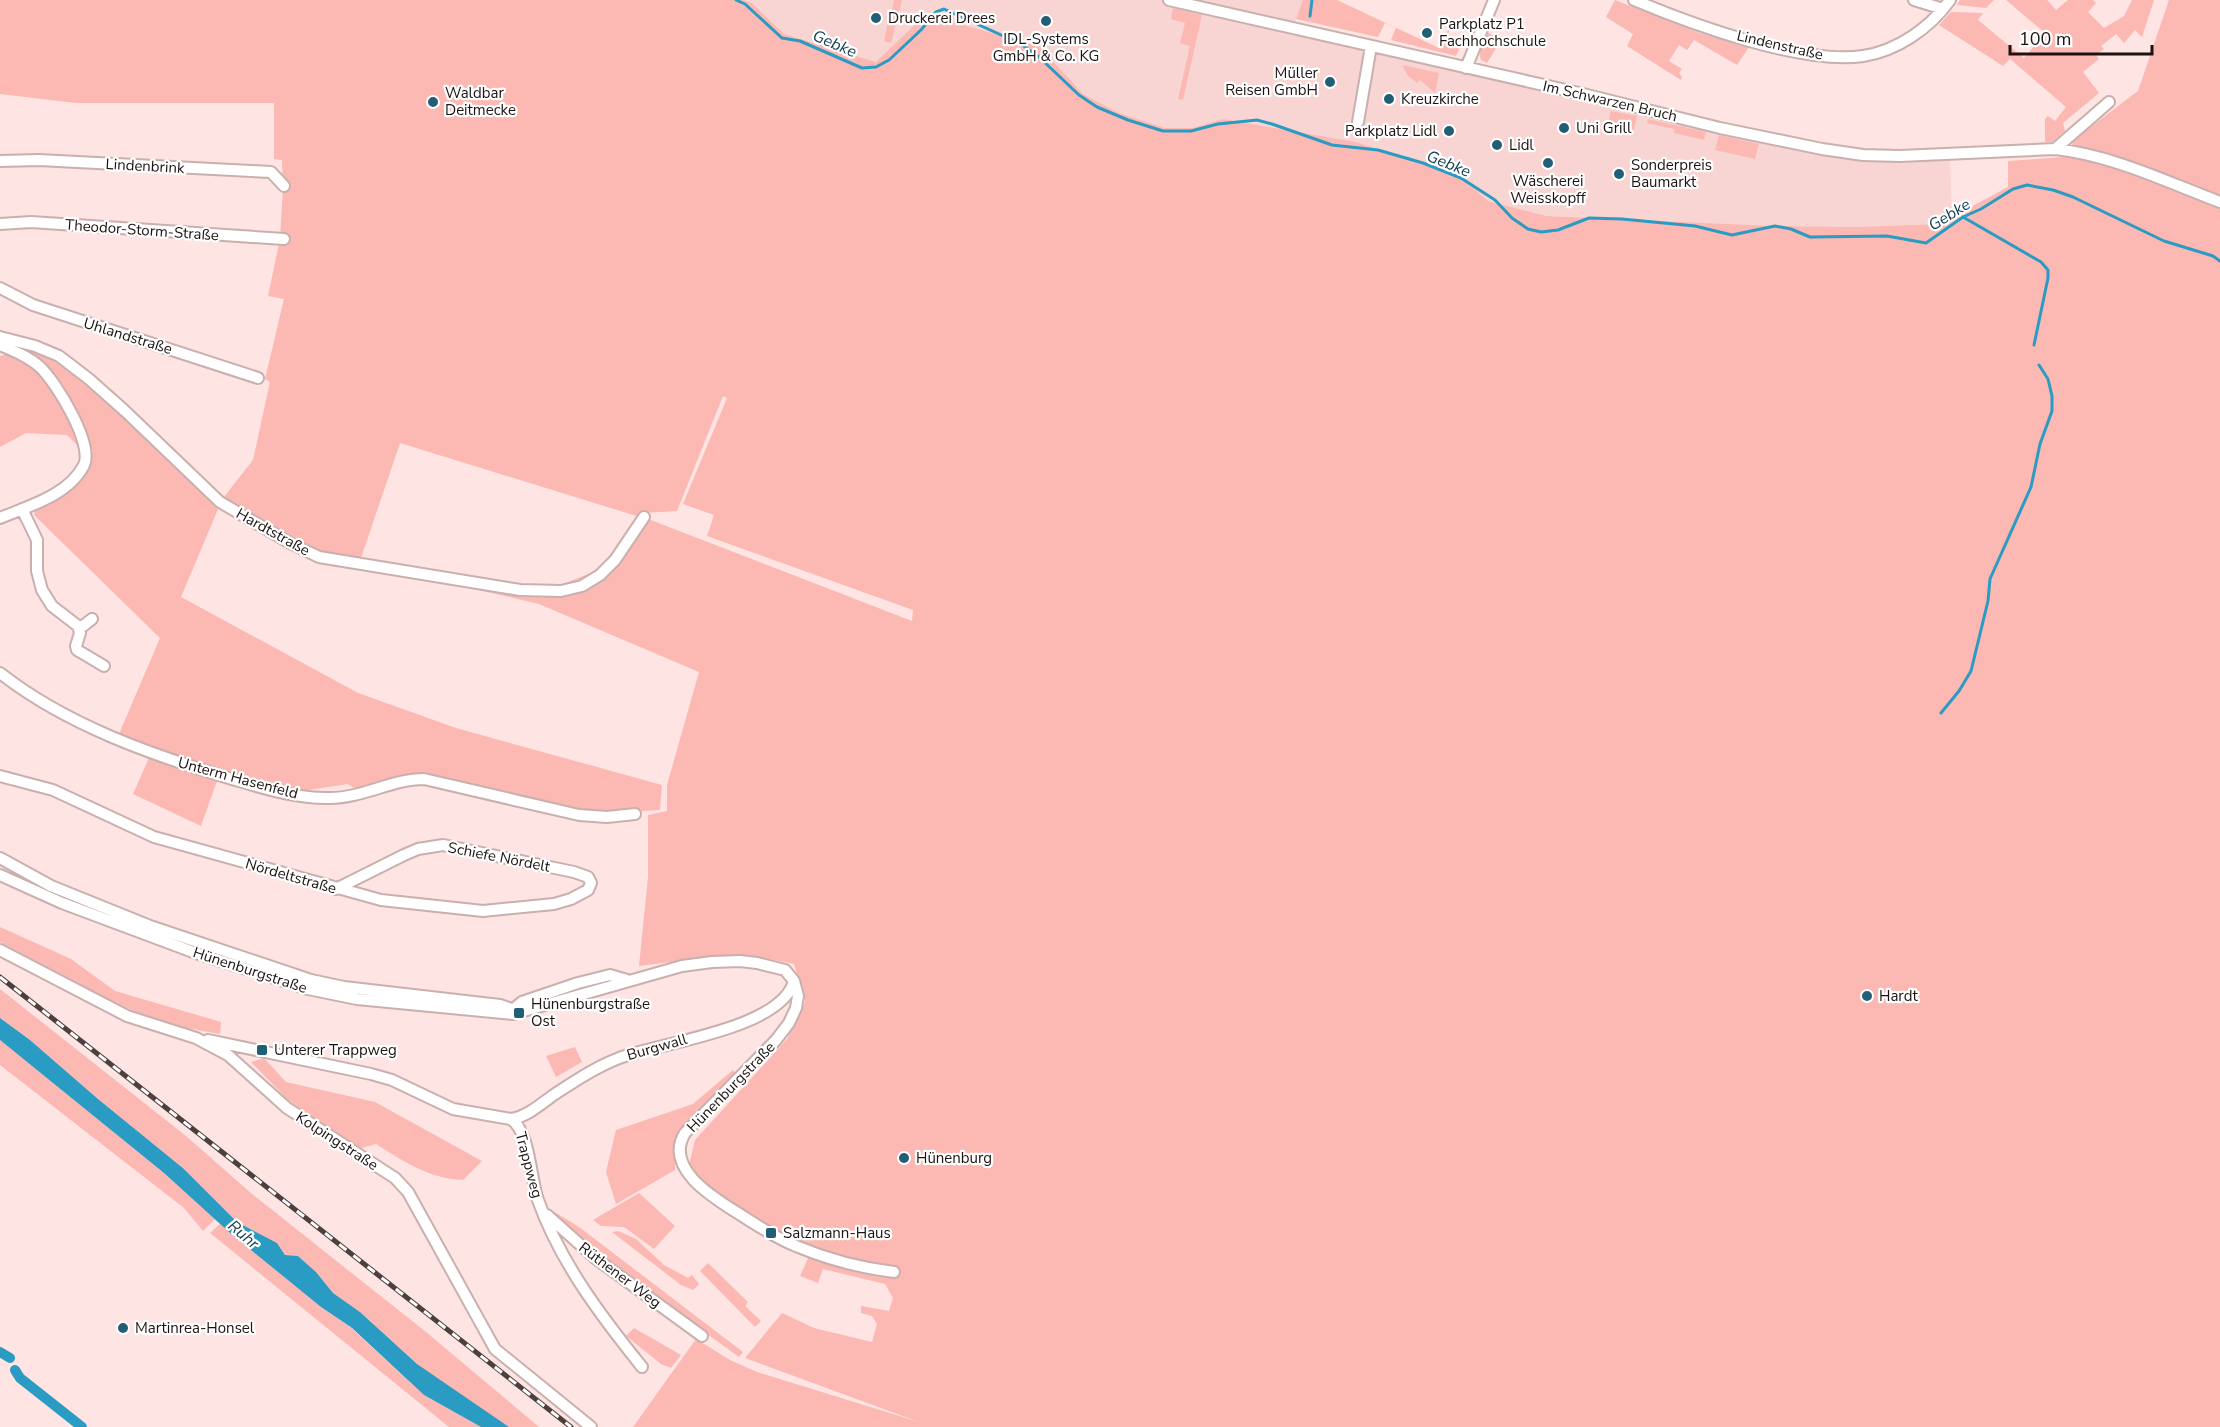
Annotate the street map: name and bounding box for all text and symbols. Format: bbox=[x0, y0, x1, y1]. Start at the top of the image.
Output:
place label: Druckerei Drees bbox=[888, 8, 995, 28]
marker: Druckerei Drees bbox=[869, 11, 883, 25]
marker: IDL-Systems GmbH & Co. KG bbox=[1039, 14, 1053, 28]
place label: Parkplatz P1 Fachhochschule bbox=[1439, 14, 1546, 51]
scale bar bbox=[2010, 18, 2152, 56]
water label: Gebke bbox=[809, 25, 860, 63]
street label: Lindenstraße bbox=[1735, 25, 1825, 65]
marker: Parkplatz P1 Fachhochschule bbox=[1420, 26, 1434, 40]
text: 100 m bbox=[2019, 27, 2071, 51]
place label: IDL-Systems GmbH & Co. KG bbox=[993, 29, 1099, 66]
place label: Müller Reisen GmbH bbox=[1225, 63, 1319, 100]
marker: Müller Reisen GmbH bbox=[1323, 75, 1337, 89]
street label: Im Schwarzen Bruch bbox=[1541, 76, 1679, 126]
place label: Waldbar Deitmecke bbox=[445, 83, 516, 120]
place label: Kreuzkirche bbox=[1401, 89, 1479, 109]
marker: Kreuzkirche bbox=[1382, 92, 1396, 106]
marker: Waldbar Deitmecke bbox=[426, 95, 440, 109]
place label: Uni Grill bbox=[1576, 118, 1632, 138]
place label: Parkplatz Lidl bbox=[1345, 121, 1438, 141]
marker: Uni Grill bbox=[1557, 121, 1571, 135]
marker: Parkplatz Lidl bbox=[1442, 124, 1456, 138]
place label: Lidl bbox=[1509, 135, 1534, 155]
marker: Lidl bbox=[1490, 138, 1504, 152]
water label: Gebke bbox=[1423, 145, 1474, 183]
street label: Lindenbrink bbox=[105, 154, 185, 178]
place label: Sonderpreis Baumarkt bbox=[1631, 155, 1712, 192]
marker: Wäscherei Weisskopff bbox=[1541, 156, 1555, 170]
marker: Sonderpreis Baumarkt bbox=[1612, 167, 1626, 181]
place label: Wäscherei Weisskopff bbox=[1510, 171, 1587, 208]
water label: Gebke bbox=[1924, 193, 1975, 236]
street label: Theodor-Storm-Straße bbox=[65, 215, 219, 245]
street label: Uhlandstraße bbox=[81, 313, 175, 359]
street label: Hardtstraße bbox=[233, 504, 313, 561]
street label: Unterm Hasenfeld bbox=[176, 752, 300, 804]
street label: Schiefe Nördelt bbox=[446, 837, 553, 877]
street label: Nördeltstraße bbox=[243, 853, 339, 899]
street label: Hünenburgstraße bbox=[190, 942, 310, 998]
place label: Hardt bbox=[1879, 986, 1918, 1006]
marker: Hardt bbox=[1860, 989, 1874, 1003]
place label: Hünenburgstraße Ost bbox=[531, 994, 650, 1031]
marker: Hünenburgstraße Ost bbox=[512, 1006, 526, 1020]
street label: Burgwall bbox=[624, 1029, 690, 1065]
street label: Hünenburgstraße bbox=[683, 1037, 780, 1137]
place label: Unterer Trappweg bbox=[274, 1040, 397, 1060]
marker: Unterer Trappweg bbox=[255, 1043, 269, 1057]
street label: Kolpingstraße bbox=[292, 1107, 382, 1175]
street label: Trappweg bbox=[511, 1130, 547, 1200]
place label: Hünenburg bbox=[916, 1148, 992, 1168]
marker: Hünenburg bbox=[897, 1151, 911, 1165]
water label: Ruhr bbox=[223, 1215, 265, 1255]
place label: Salzmann-Haus bbox=[783, 1223, 891, 1243]
marker: Salzmann-Haus bbox=[764, 1226, 778, 1240]
street label: Rüthener Weg bbox=[575, 1237, 665, 1313]
place label: Martinrea-Honsel bbox=[135, 1318, 255, 1338]
marker: Martinrea-Honsel bbox=[116, 1321, 130, 1335]

